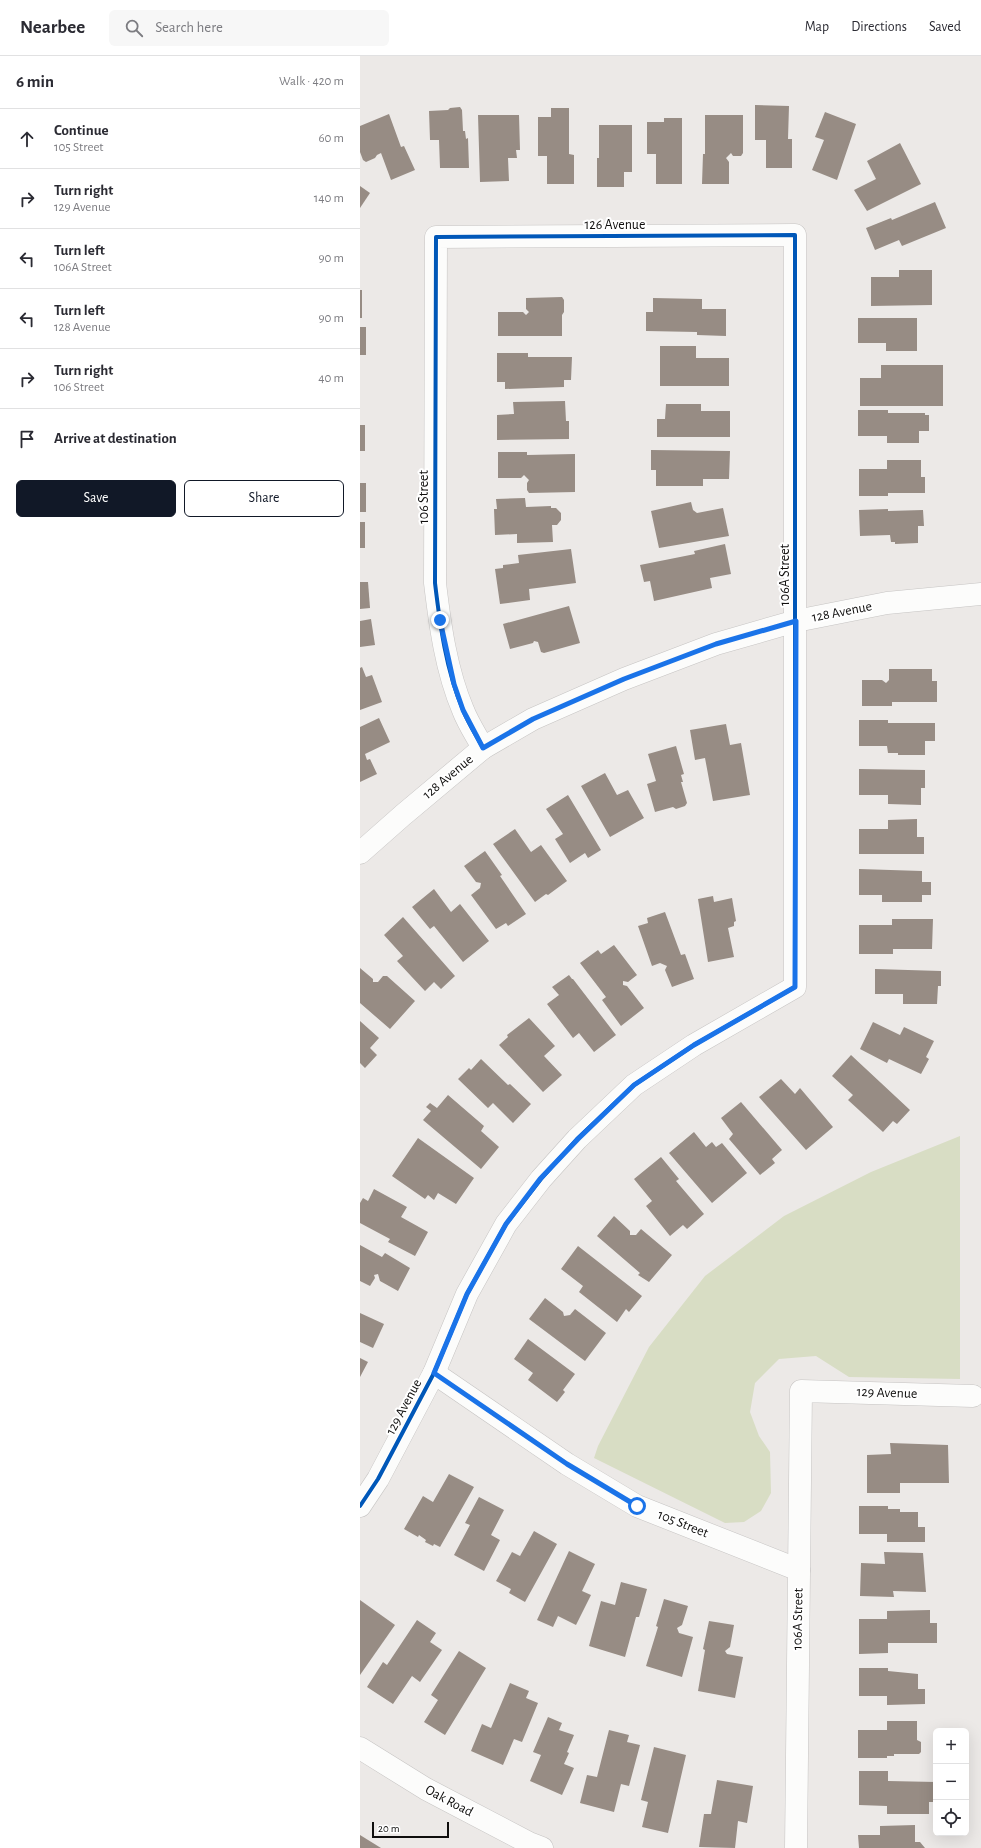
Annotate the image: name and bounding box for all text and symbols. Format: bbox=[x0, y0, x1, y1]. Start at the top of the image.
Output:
search box bbox=[109, 10, 389, 46]
icon: search bbox=[123, 17, 145, 39]
text: Nearbee bbox=[20, 18, 85, 37]
text: Search here bbox=[155, 20, 223, 35]
text: Map bbox=[805, 20, 829, 34]
text: Directions bbox=[851, 20, 907, 34]
text: Saved bbox=[929, 20, 961, 34]
text: 6 min bbox=[16, 73, 54, 90]
text: Walk · 420 m bbox=[279, 75, 344, 88]
text: Continue bbox=[54, 123, 109, 138]
icon: ahead bbox=[16, 128, 38, 150]
text: 60 m bbox=[318, 132, 344, 145]
text: 105 Street bbox=[54, 141, 104, 154]
text: Turn right bbox=[54, 183, 113, 198]
icon: right bbox=[16, 188, 38, 210]
text: 140 m bbox=[314, 192, 344, 205]
text: 129 Avenue bbox=[54, 201, 111, 214]
street label: 126 Avenue bbox=[585, 218, 645, 232]
text: Turn left bbox=[54, 243, 105, 258]
icon: left bbox=[16, 248, 38, 270]
text: 90 m bbox=[318, 252, 344, 265]
text: 106A Street bbox=[54, 261, 112, 274]
text: Turn left bbox=[54, 303, 105, 318]
icon: left bbox=[16, 308, 38, 330]
text: 90 m bbox=[318, 312, 344, 325]
text: 128 Avenue bbox=[54, 321, 111, 334]
text: Turn right bbox=[54, 363, 113, 378]
icon: right bbox=[16, 368, 38, 390]
text: 40 m bbox=[318, 372, 344, 385]
text: 106 Street bbox=[54, 381, 104, 394]
icon: arrive bbox=[16, 428, 38, 450]
text: Arrive at destination bbox=[54, 431, 177, 446]
street label: 106 Street bbox=[417, 469, 431, 524]
button: Save bbox=[16, 480, 176, 517]
button: Share bbox=[184, 480, 344, 517]
street label: 106A Street bbox=[778, 543, 792, 606]
street label: 128 Avenue bbox=[811, 599, 873, 625]
route end bbox=[431, 611, 449, 629]
street label: 128 Avenue bbox=[420, 752, 476, 802]
street label: 129 Avenue bbox=[384, 1377, 424, 1437]
street label: 129 Avenue bbox=[856, 1385, 918, 1401]
route start bbox=[628, 1497, 646, 1515]
street label: 105 Street bbox=[656, 1508, 711, 1541]
street label: 106A Street bbox=[790, 1587, 806, 1650]
map controls bbox=[933, 1728, 969, 1836]
button: + bbox=[933, 1728, 969, 1764]
button: − bbox=[933, 1764, 969, 1800]
street label: Oak Road bbox=[423, 1783, 475, 1819]
button: locate bbox=[933, 1800, 969, 1836]
scale bar bbox=[372, 1820, 449, 1839]
text: 20 m bbox=[378, 1823, 399, 1834]

